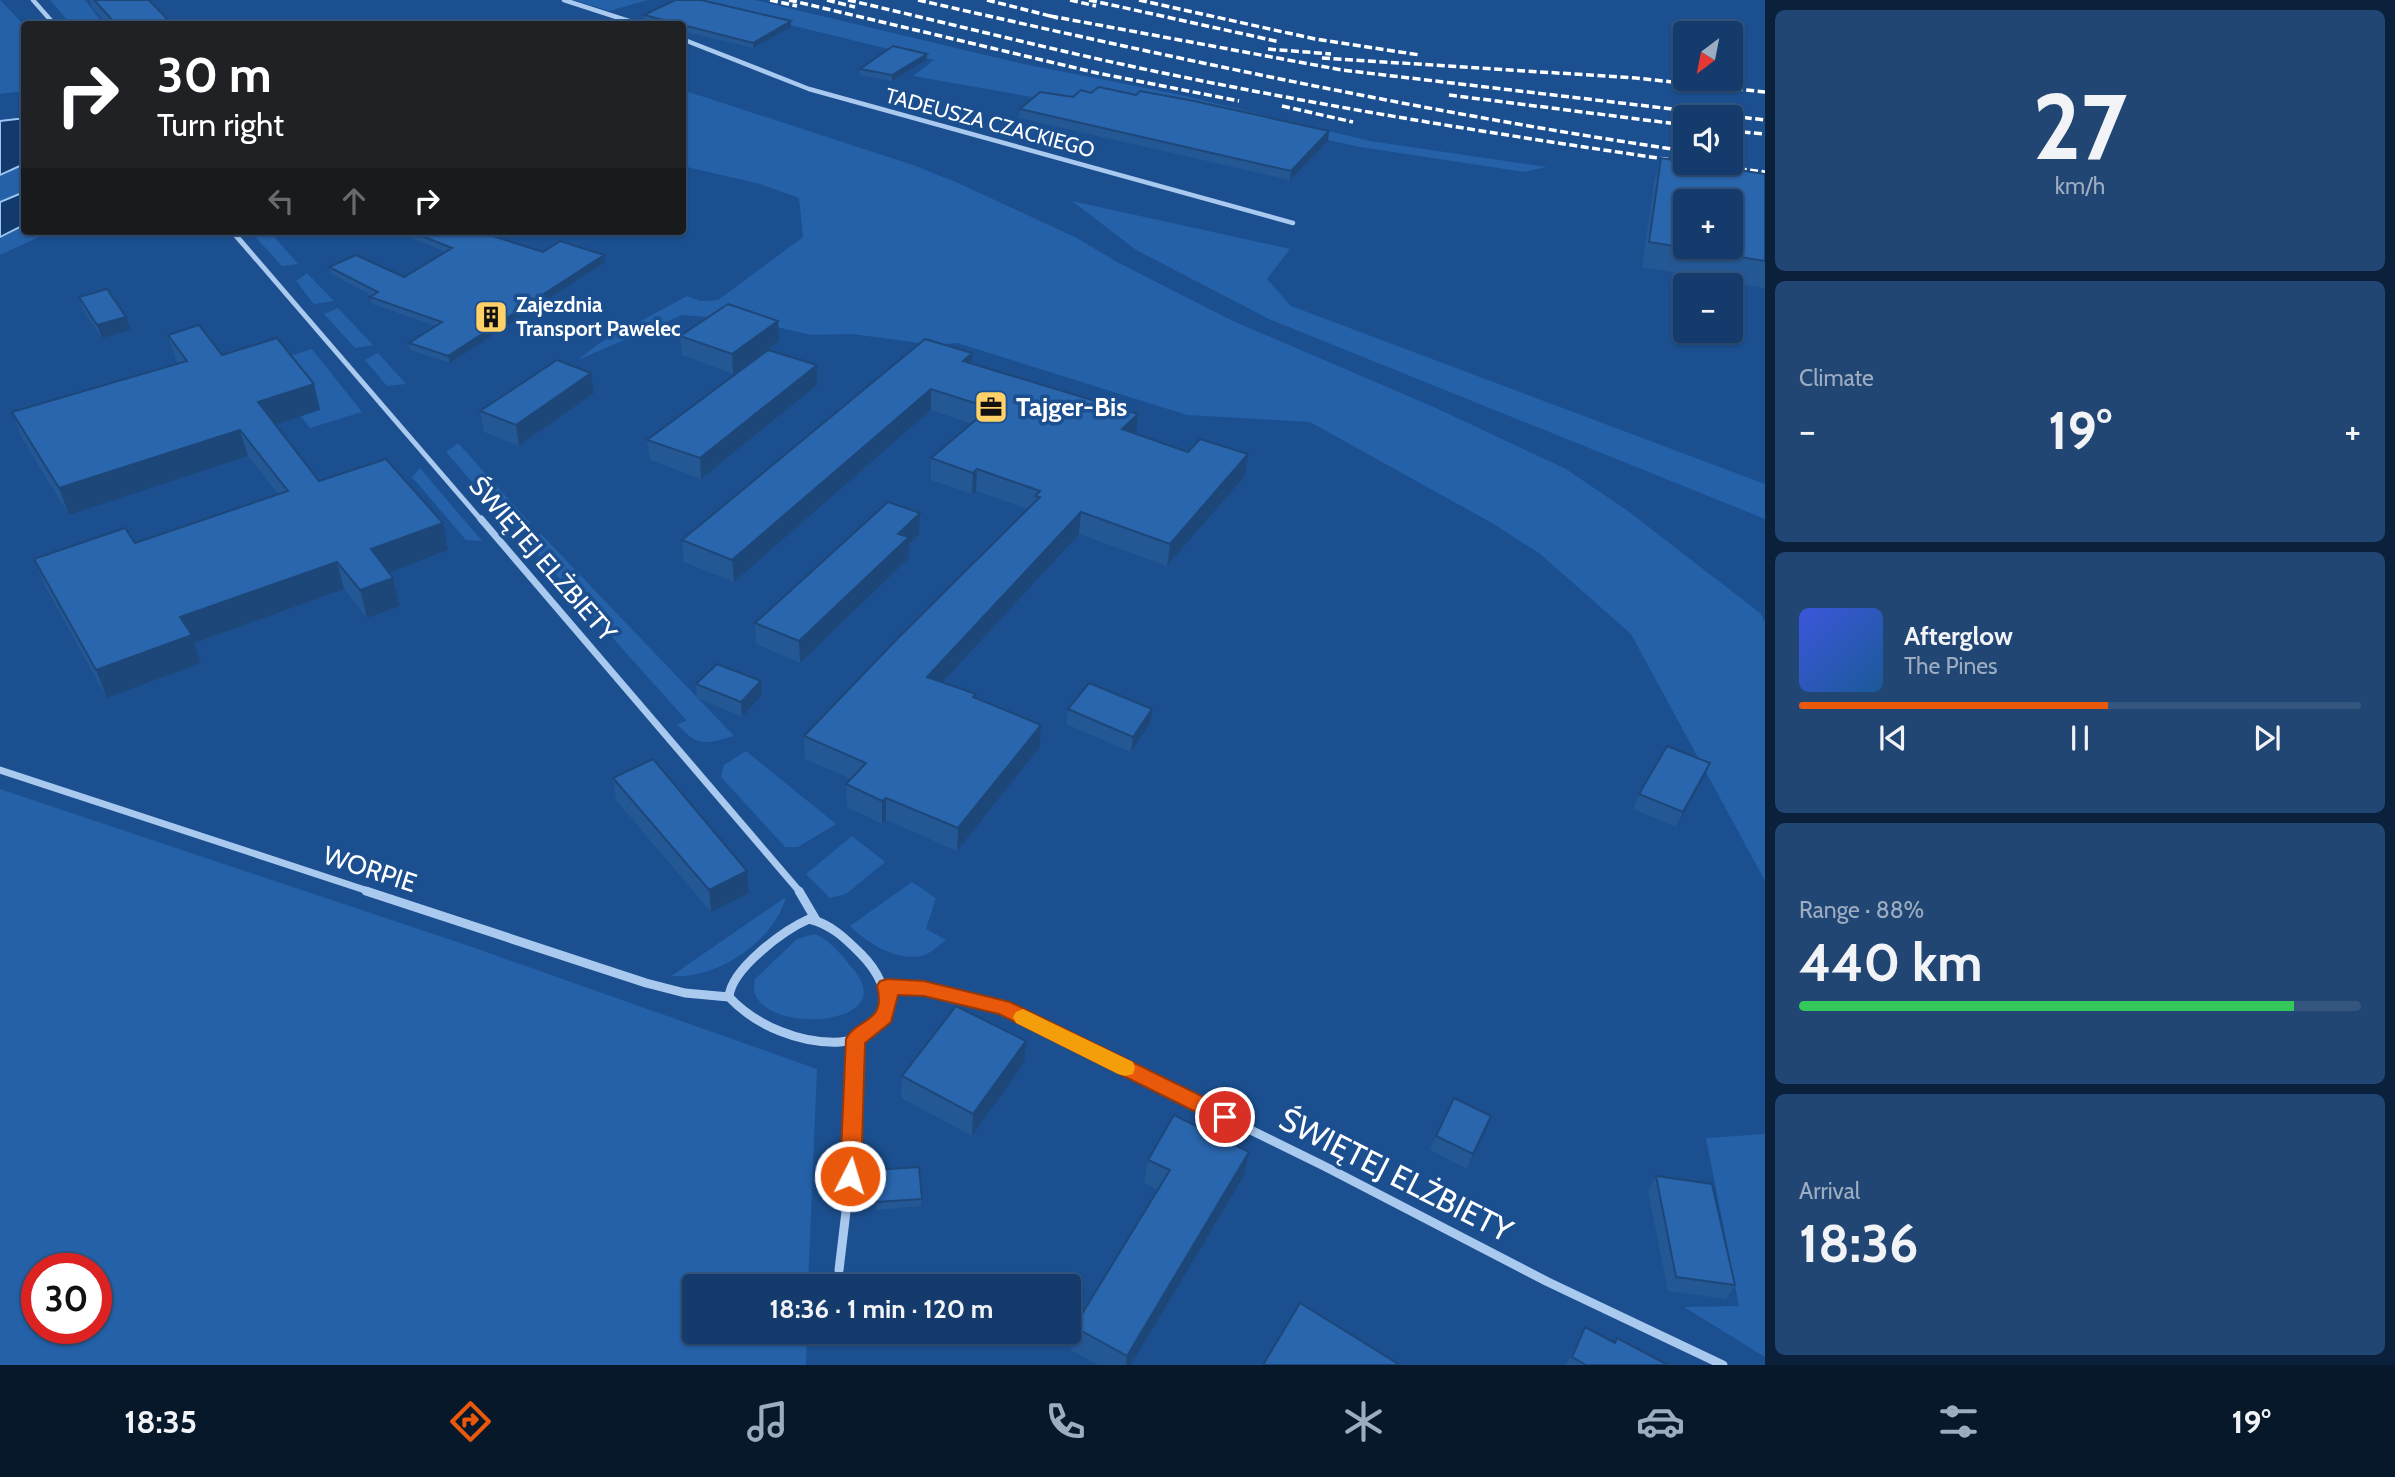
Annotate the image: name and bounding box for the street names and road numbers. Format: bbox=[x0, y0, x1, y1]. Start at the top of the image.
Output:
street label: TADEUSZA CZACKIEGO bbox=[883, 83, 1097, 162]
street label: ŚWIĘTEJ ELŻBIETY bbox=[463, 470, 624, 648]
street label: WORPIE bbox=[319, 839, 421, 899]
street label: ŚWIĘTEJ ELŻBIETY bbox=[1273, 1099, 1520, 1251]

